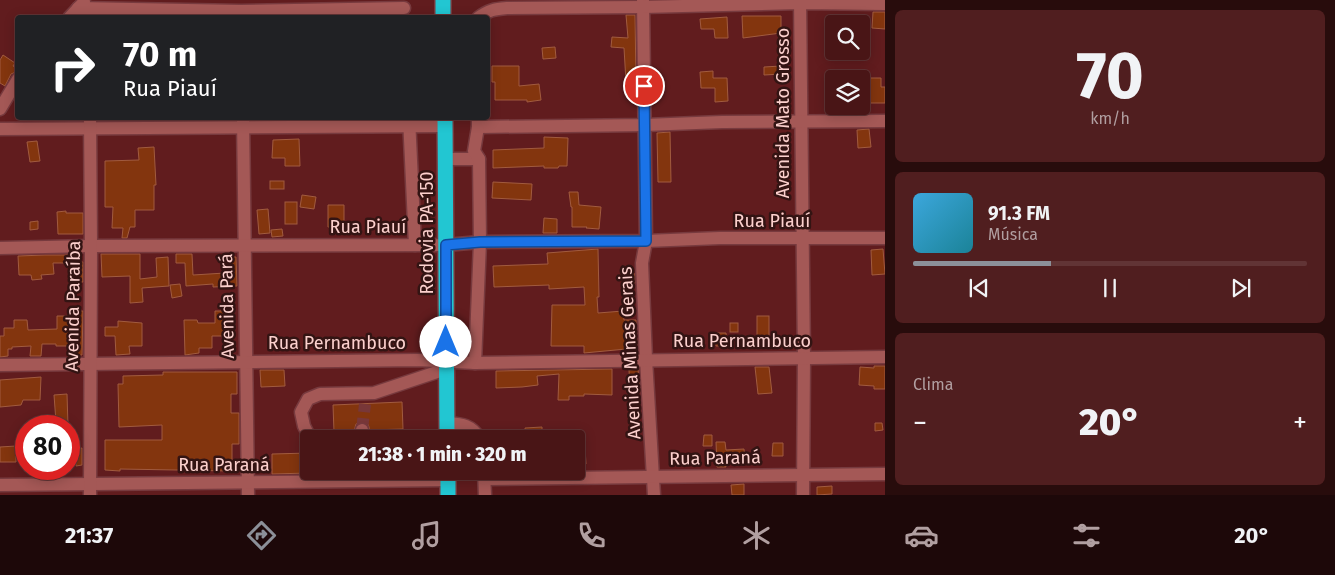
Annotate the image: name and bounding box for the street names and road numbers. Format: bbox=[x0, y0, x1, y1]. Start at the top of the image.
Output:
street label: Avenida Mato Grosso bbox=[772, 28, 794, 198]
street label: Rodovia PA-150 bbox=[416, 171, 438, 295]
street label: Rua Piauí bbox=[734, 210, 810, 232]
street label: Rua Piauí bbox=[330, 216, 406, 238]
street label: Avenida Paraíba bbox=[61, 240, 85, 372]
street label: Avenida Pará bbox=[215, 253, 239, 359]
street label: Avenida Minas Gerais bbox=[614, 266, 646, 440]
street label: Rua Pernambuco bbox=[673, 330, 811, 352]
street label: Rua Pernambuco bbox=[268, 332, 406, 354]
street label: Rua Paraná bbox=[669, 446, 761, 470]
street label: Rua Paraná bbox=[178, 454, 270, 476]

